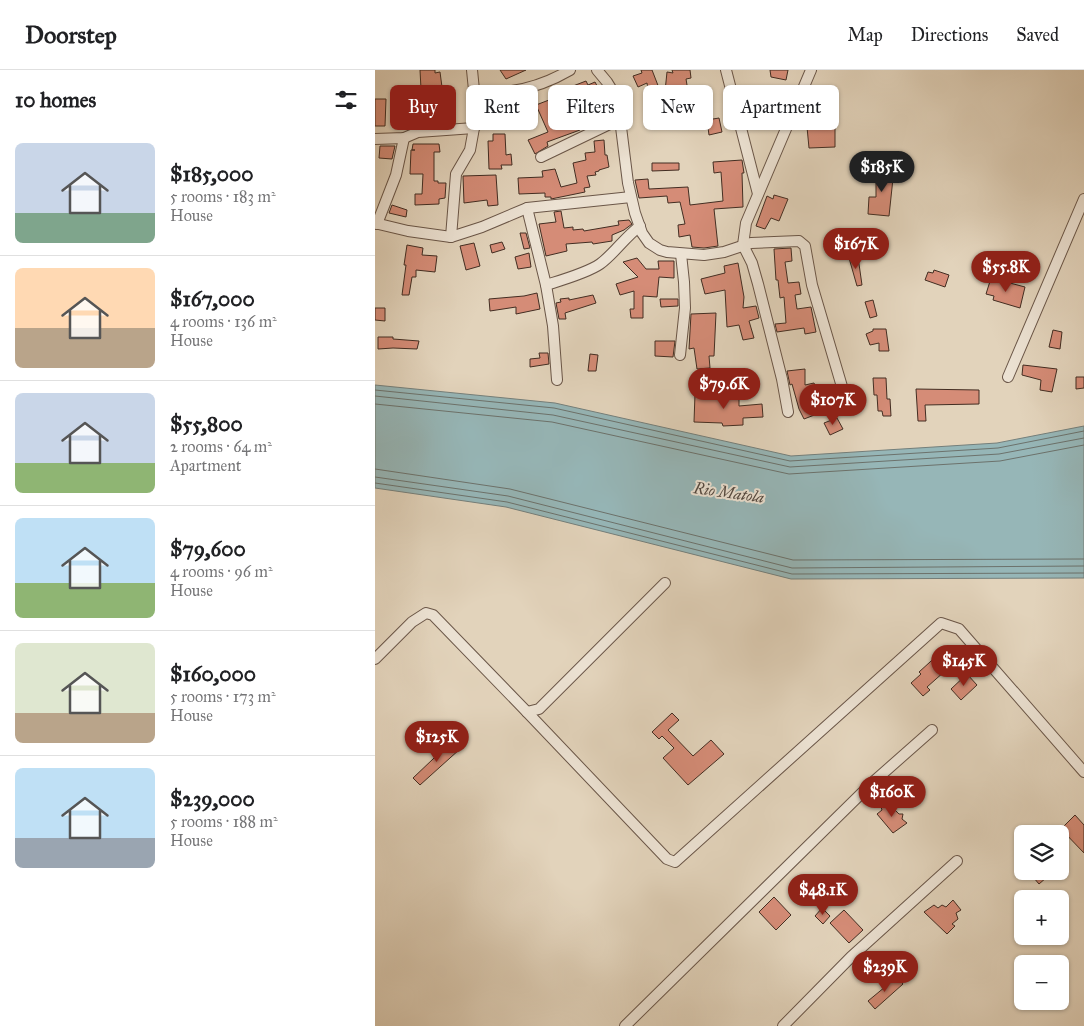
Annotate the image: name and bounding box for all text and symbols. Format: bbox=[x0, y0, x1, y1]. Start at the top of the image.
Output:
text: Doorstep bbox=[25, 20, 117, 50]
text: Map bbox=[847, 24, 883, 46]
text: Directions bbox=[911, 24, 988, 46]
text: Saved bbox=[1016, 24, 1059, 46]
chip: Buy bbox=[390, 85, 456, 130]
chip: Rent bbox=[466, 85, 538, 130]
chip: Filters bbox=[548, 85, 633, 130]
chip: New bbox=[643, 85, 713, 130]
chip: Apartment bbox=[723, 85, 839, 130]
icon: filters bbox=[332, 86, 360, 114]
text: 10 homes bbox=[15, 87, 96, 113]
pin: $185K bbox=[847, 150, 917, 193]
text: $185K bbox=[860, 157, 904, 176]
text: $185,000 bbox=[170, 161, 253, 187]
icon: home bbox=[55, 163, 115, 223]
text: 5 rooms · 183 m² bbox=[170, 187, 276, 206]
text: House bbox=[170, 206, 213, 225]
pin: $167K bbox=[821, 228, 891, 270]
text: $167K bbox=[834, 234, 878, 253]
pin: $55.8K bbox=[965, 250, 1047, 293]
text: $55.8K bbox=[982, 257, 1030, 276]
text: $167,000 bbox=[170, 286, 255, 312]
icon: home bbox=[55, 288, 115, 348]
text: 4 rooms · 136 m² bbox=[170, 312, 277, 331]
text: House bbox=[170, 331, 213, 350]
pin: $79.6K bbox=[683, 368, 765, 410]
text: $79.6K bbox=[699, 374, 749, 393]
pin: $107K bbox=[798, 384, 868, 426]
text: $107K bbox=[810, 390, 856, 409]
text: $55,800 bbox=[170, 411, 243, 437]
icon: home bbox=[55, 413, 115, 473]
text: 2 rooms · 64 m² bbox=[170, 437, 272, 456]
text: Apartment bbox=[170, 456, 242, 475]
water label: Rio Matola bbox=[691, 478, 766, 507]
text: $79,600 bbox=[170, 536, 246, 562]
icon: home bbox=[55, 538, 115, 598]
text: 4 rooms · 96 m² bbox=[170, 562, 273, 581]
text: House bbox=[170, 581, 213, 600]
pin: $145K bbox=[929, 644, 999, 687]
text: $145K bbox=[942, 651, 986, 670]
text: $160,000 bbox=[170, 661, 256, 687]
icon: home bbox=[55, 663, 115, 723]
text: 5 rooms · 173 m² bbox=[170, 687, 276, 706]
text: House bbox=[170, 706, 213, 725]
pin: $125K bbox=[402, 720, 472, 763]
text: $125K bbox=[416, 727, 458, 746]
pin: $160K bbox=[857, 776, 927, 818]
text: $160K bbox=[870, 782, 914, 801]
text: $239,000 bbox=[170, 786, 255, 812]
icon: home bbox=[55, 788, 115, 848]
text: 5 rooms · 188 m² bbox=[170, 812, 278, 831]
map controls bbox=[1014, 825, 1069, 1010]
button: layers bbox=[1014, 825, 1069, 880]
text: House bbox=[170, 831, 213, 850]
pin: $48.1K bbox=[782, 874, 864, 916]
text: $48.1K bbox=[799, 880, 847, 899]
button: + bbox=[1014, 890, 1069, 945]
pin: $239K bbox=[850, 950, 920, 993]
button: − bbox=[1014, 955, 1069, 1010]
text: $239K bbox=[863, 957, 907, 976]

